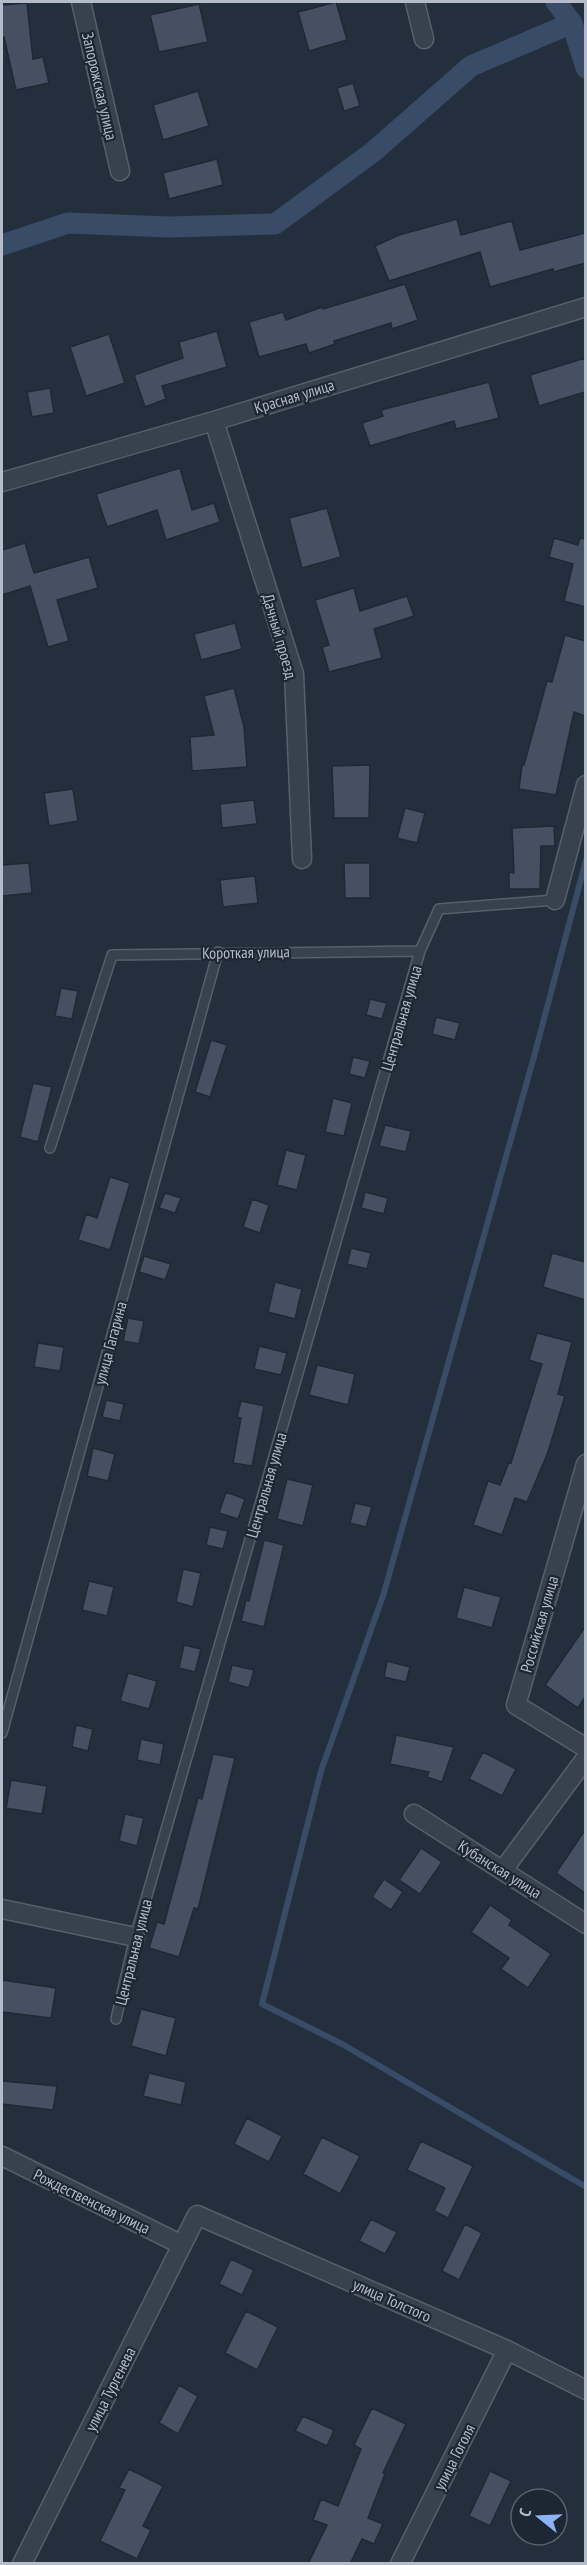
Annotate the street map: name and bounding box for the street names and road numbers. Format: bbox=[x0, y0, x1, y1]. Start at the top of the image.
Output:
street label: Запорожская улица bbox=[78, 30, 122, 142]
street label: Красная улица bbox=[252, 374, 336, 418]
street label: Дачный проезд bbox=[258, 591, 302, 681]
street label: Короткая улица bbox=[202, 941, 290, 963]
street label: Центральная улица bbox=[376, 963, 426, 1073]
street label: улица Гагарина bbox=[89, 1299, 131, 1387]
street label: Центральная улица bbox=[241, 1430, 291, 1540]
street label: Российская улица bbox=[516, 1573, 562, 1675]
street label: Кубанская улица bbox=[455, 1835, 545, 1903]
street label: Центральная улица bbox=[110, 1897, 156, 2007]
street label: Рождественская улица bbox=[30, 2164, 154, 2238]
street label: улица Толстого bbox=[350, 2274, 434, 2326]
street label: улица Тургенева bbox=[80, 2344, 140, 2434]
street label: улица Гоголя bbox=[429, 2421, 479, 2493]

